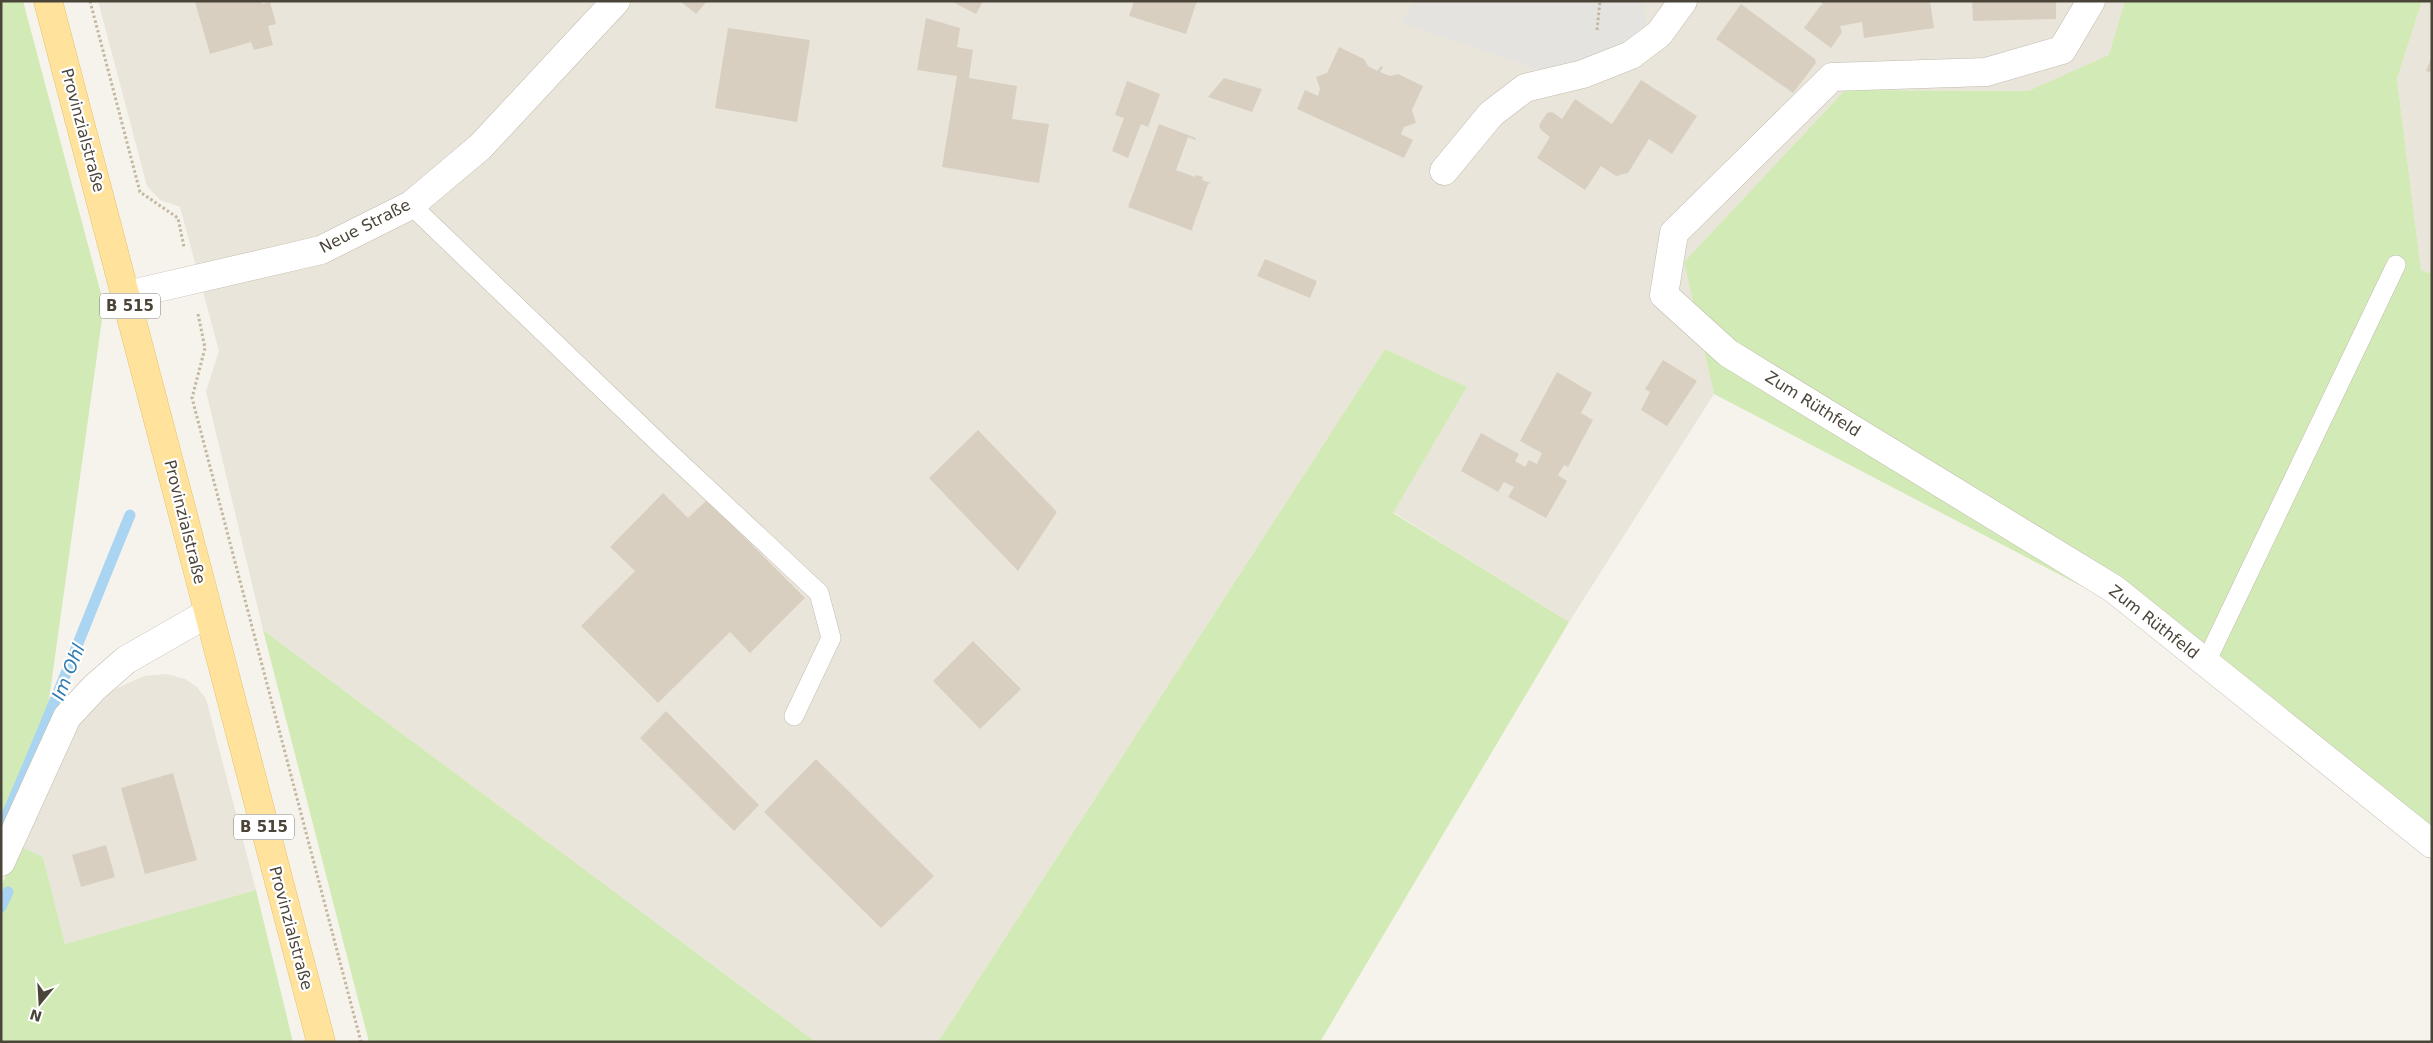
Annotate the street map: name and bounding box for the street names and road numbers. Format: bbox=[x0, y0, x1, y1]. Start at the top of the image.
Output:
street label: Provinzialstraße bbox=[57, 66, 109, 194]
street label: Neue Straße bbox=[316, 195, 414, 257]
road number: B 515 bbox=[100, 294, 160, 318]
street label: Zum Rüthfeld bbox=[1762, 367, 1864, 441]
street label: Provinzialstraße bbox=[160, 458, 210, 586]
street label: Zum Rüthfeld bbox=[2105, 581, 2203, 663]
road number: B 515 bbox=[234, 814, 294, 840]
street label: Provinzialstraße bbox=[265, 864, 317, 992]

